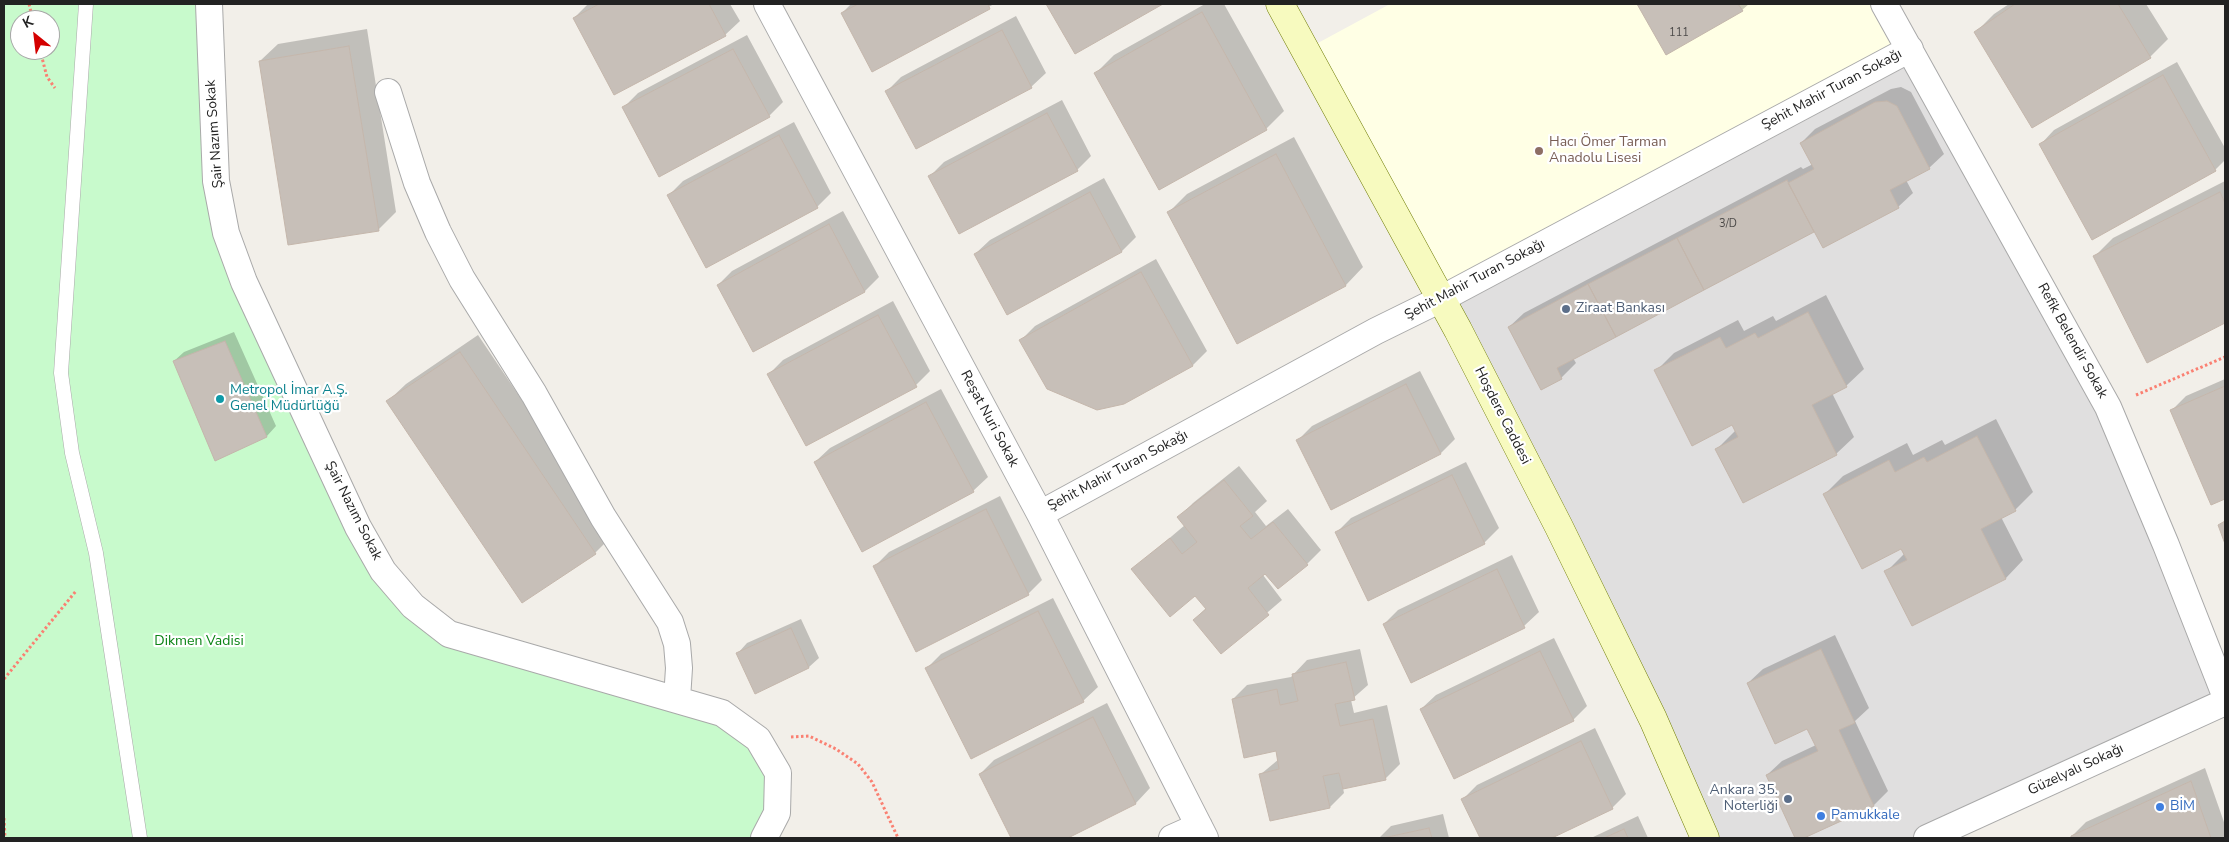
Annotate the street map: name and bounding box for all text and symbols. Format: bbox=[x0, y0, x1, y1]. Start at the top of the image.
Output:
north arrow bbox=[10, 10, 60, 60]
text: K bbox=[19, 12, 37, 33]
house number: 111 bbox=[1669, 26, 1689, 40]
street label: Şehit Mahir Turan Sokağı bbox=[1759, 46, 1905, 134]
street label: Şair Nazım Sokak bbox=[203, 79, 227, 189]
place label: Hacı Ömer Tarman Anadolu Lisesi bbox=[1549, 135, 1666, 168]
marker: Hacı Ömer Tarman Anadolu Lisesi bbox=[1533, 145, 1545, 157]
house number: 3/D bbox=[1719, 217, 1737, 231]
street label: Şehit Mahir Turan Sokağı bbox=[1402, 236, 1548, 324]
street label: Refik Belendir Sokak bbox=[2033, 280, 2111, 402]
place label: Ziraat Bankası bbox=[1576, 301, 1665, 317]
marker: Ziraat Bankası bbox=[1560, 303, 1572, 315]
street label: Hoşdere Caddesi bbox=[1470, 364, 1534, 468]
street label: Reşat Nuri Sokak bbox=[956, 368, 1022, 470]
place label: Metropol İmar A.Ş. Genel Müdürlüğü bbox=[230, 383, 348, 416]
marker: Metropol İmar A.Ş. Genel Müdürlüğü bbox=[214, 393, 226, 405]
street label: Şehit Mahir Turan Sokağı bbox=[1045, 427, 1191, 515]
street label: Şair Nazım Sokak bbox=[321, 459, 385, 563]
park label: Dikmen Vadisi bbox=[154, 634, 244, 650]
street label: Güzelyalı Sokağı bbox=[2026, 741, 2126, 799]
place label: Ankara 35. Noterliği bbox=[1710, 783, 1778, 816]
marker: Ankara 35. Noterliği bbox=[1782, 793, 1794, 805]
place label: BİM bbox=[2170, 799, 2195, 815]
marker: BİM bbox=[2154, 801, 2166, 813]
place label: Pamukkale bbox=[1831, 808, 1900, 824]
marker: Pamukkale bbox=[1815, 810, 1827, 822]

